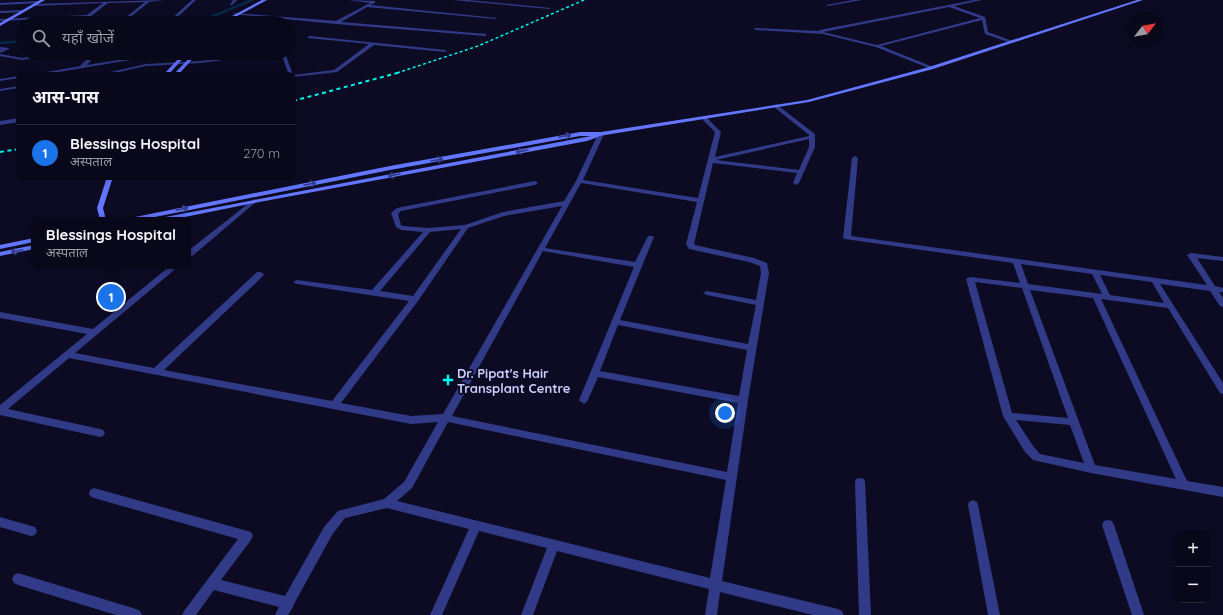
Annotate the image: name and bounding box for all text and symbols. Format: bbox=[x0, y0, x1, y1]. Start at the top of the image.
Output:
north arrow bbox=[1127, 12, 1163, 48]
search box bbox=[16, 16, 296, 60]
icon: search bbox=[30, 27, 52, 49]
text: यहाँ खोजें bbox=[62, 28, 114, 47]
text: आस-पास bbox=[32, 86, 99, 107]
one-way arrow bbox=[558, 132, 571, 140]
text: Blessings Hospital bbox=[70, 134, 200, 153]
text: 1 bbox=[42, 145, 48, 161]
text: 270 m bbox=[243, 145, 280, 161]
one-way arrow bbox=[516, 148, 529, 156]
text: अस्पताल bbox=[70, 153, 112, 169]
one-way arrow bbox=[430, 155, 443, 163]
one-way arrow bbox=[388, 171, 401, 179]
one-way arrow bbox=[303, 179, 316, 187]
one-way arrow bbox=[175, 205, 188, 213]
popup bbox=[31, 217, 191, 269]
text: Blessings Hospital bbox=[46, 225, 176, 244]
text: अस्पताल bbox=[46, 244, 88, 260]
one-way arrow bbox=[11, 247, 24, 255]
pin: 1 bbox=[98, 282, 124, 312]
place label: Dr. Pipat's Hair Transplant Centre bbox=[457, 365, 571, 396]
marker: Dr. Pipat's Hair Transplant Centre bbox=[442, 374, 454, 386]
your location bbox=[715, 403, 735, 423]
map controls bbox=[1175, 531, 1211, 603]
button: + bbox=[1175, 531, 1211, 567]
button: − bbox=[1175, 567, 1211, 603]

